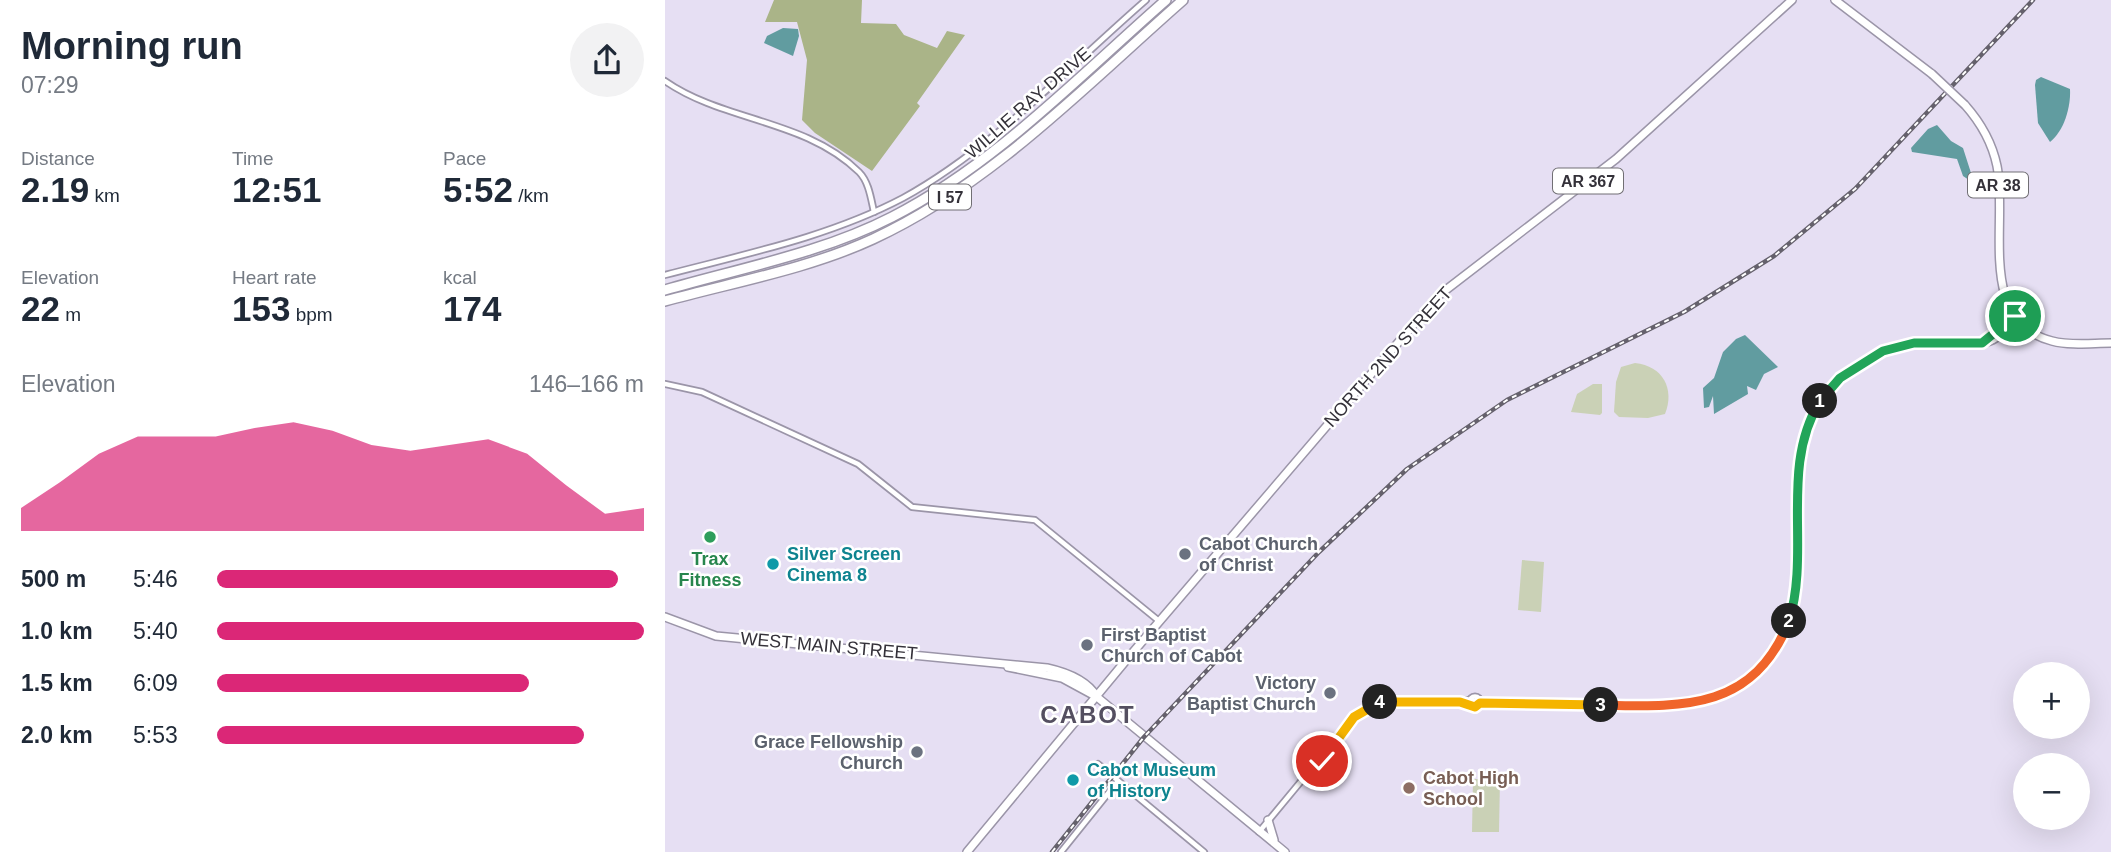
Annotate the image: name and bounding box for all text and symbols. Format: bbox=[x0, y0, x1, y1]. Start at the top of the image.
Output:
button: share bbox=[570, 23, 644, 97]
text: Morning run bbox=[21, 25, 243, 67]
street label: WILLIE RAY DRIVE bbox=[961, 43, 1095, 163]
text: 07:29 bbox=[21, 72, 79, 98]
text: Distance bbox=[21, 148, 95, 169]
text: Time bbox=[232, 148, 274, 169]
text: Pace bbox=[443, 148, 486, 169]
road number: AR 367 bbox=[1553, 168, 1623, 194]
text: 2.19 bbox=[21, 170, 89, 209]
text: 12:51 bbox=[232, 170, 322, 209]
text: 5:52 bbox=[443, 170, 513, 209]
road number: AR 38 bbox=[1968, 172, 2028, 197]
road number: I 57 bbox=[929, 184, 971, 210]
text: km bbox=[89, 185, 120, 206]
text: /km bbox=[513, 185, 549, 206]
text: Elevation bbox=[21, 267, 99, 288]
text: Heart rate bbox=[232, 267, 316, 288]
text: kcal bbox=[443, 267, 477, 288]
street label: NORTH 2ND STREET bbox=[1320, 283, 1456, 431]
pin bbox=[1985, 286, 2045, 346]
text: 22 bbox=[21, 289, 60, 328]
text: 153 bbox=[232, 289, 290, 328]
text: 174 bbox=[443, 289, 501, 328]
icon: arrive bbox=[1996, 297, 2034, 335]
text: m bbox=[60, 304, 81, 325]
text: bpm bbox=[290, 304, 333, 325]
text: Elevation bbox=[21, 371, 116, 397]
text: 146–166 m bbox=[529, 371, 644, 397]
pin: 1 bbox=[1803, 384, 1837, 418]
text: 1 bbox=[1814, 390, 1825, 411]
marker: Trax Fitness bbox=[702, 529, 718, 545]
place label: Cabot Church of Christ bbox=[1199, 534, 1318, 575]
place label: Silver Screen Cinema 8 bbox=[787, 544, 901, 585]
marker: Cabot Church of Christ bbox=[1177, 546, 1193, 562]
place label: Trax Fitness bbox=[678, 549, 742, 590]
marker: Silver Screen Cinema 8 bbox=[765, 556, 781, 572]
text: 500 m bbox=[21, 566, 86, 592]
text: 5:46 bbox=[133, 566, 178, 592]
pin: 2 bbox=[1771, 604, 1807, 638]
text: 2 bbox=[1783, 610, 1794, 631]
text: 1.0 km bbox=[21, 618, 93, 644]
text: 5:40 bbox=[133, 618, 178, 644]
place label: First Baptist Church of Cabot bbox=[1101, 625, 1242, 666]
street label: WEST MAIN STREET bbox=[740, 628, 918, 664]
marker: First Baptist Church of Cabot bbox=[1079, 637, 1095, 653]
map controls bbox=[2013, 662, 2090, 830]
button: + bbox=[2013, 662, 2090, 739]
text: 1.5 km bbox=[21, 670, 93, 696]
text: 6:09 bbox=[133, 670, 178, 696]
place label: Victory Baptist Church bbox=[1187, 673, 1316, 714]
pin: 4 bbox=[1363, 684, 1397, 720]
marker: Victory Baptist Church bbox=[1322, 685, 1338, 701]
pin: 3 bbox=[1583, 688, 1619, 722]
text: 4 bbox=[1374, 691, 1385, 712]
text: 3 bbox=[1595, 694, 1606, 715]
district label: CABOT bbox=[1040, 701, 1136, 728]
text: 2.0 km bbox=[21, 722, 93, 748]
text: 5:53 bbox=[133, 722, 178, 748]
pin bbox=[1292, 731, 1352, 791]
place label: Grace Fellowship Church bbox=[754, 732, 903, 773]
icon: check bbox=[1303, 742, 1341, 780]
marker: Grace Fellowship Church bbox=[909, 744, 925, 760]
button: − bbox=[2013, 753, 2090, 830]
place label: Cabot Museum of History bbox=[1087, 760, 1216, 801]
place label: Cabot High School bbox=[1423, 768, 1519, 809]
marker: Cabot Museum of History bbox=[1065, 772, 1081, 788]
marker: Cabot High School bbox=[1401, 780, 1417, 796]

